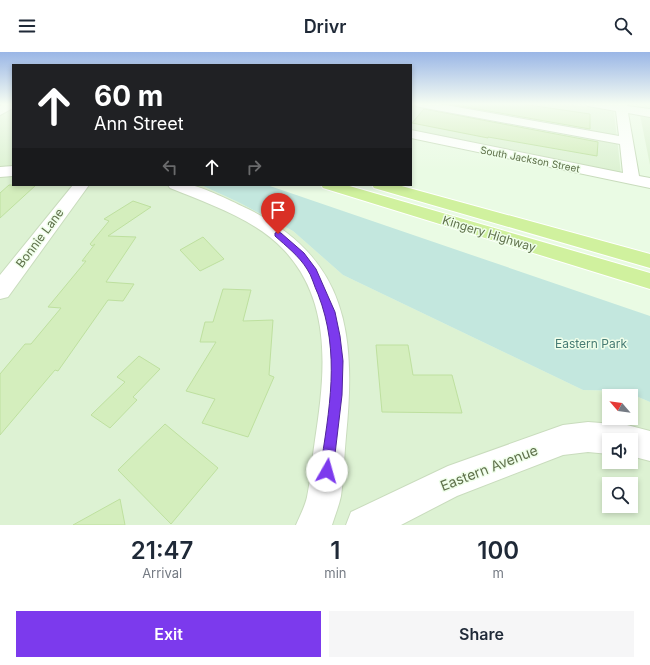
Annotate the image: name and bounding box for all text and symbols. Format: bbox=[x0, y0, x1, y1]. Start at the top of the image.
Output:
icon: menu bbox=[16, 15, 38, 37]
icon: search bbox=[612, 15, 634, 37]
text: Drivr bbox=[304, 16, 346, 37]
text: 60 m bbox=[94, 79, 163, 113]
icon: ahead bbox=[28, 80, 80, 132]
text: Ann Street bbox=[94, 113, 184, 134]
street label: South Jackson Street bbox=[479, 143, 581, 175]
icon: left bbox=[159, 156, 181, 178]
icon: ahead bbox=[201, 156, 223, 178]
icon: right bbox=[243, 156, 265, 178]
pin bbox=[261, 193, 295, 234]
icon: arrive bbox=[267, 199, 289, 221]
street label: Bonnie Lane bbox=[13, 205, 67, 270]
street label: Kingery Highway bbox=[441, 212, 538, 255]
park label: Eastern Park bbox=[555, 336, 627, 351]
north arrow bbox=[602, 389, 638, 425]
map controls bbox=[602, 389, 638, 513]
button: sound bbox=[602, 433, 638, 469]
street label: Eastern Avenue bbox=[438, 441, 540, 494]
position arrow bbox=[306, 450, 348, 492]
button: search bbox=[602, 477, 638, 513]
text: 21:47 bbox=[131, 536, 193, 565]
text: 1 bbox=[330, 536, 340, 565]
text: 100 bbox=[477, 536, 519, 565]
text: Arrival bbox=[142, 565, 182, 581]
text: min bbox=[324, 565, 346, 581]
text: m bbox=[493, 565, 504, 581]
button: Exit bbox=[16, 611, 321, 657]
button: Share bbox=[329, 611, 634, 657]

